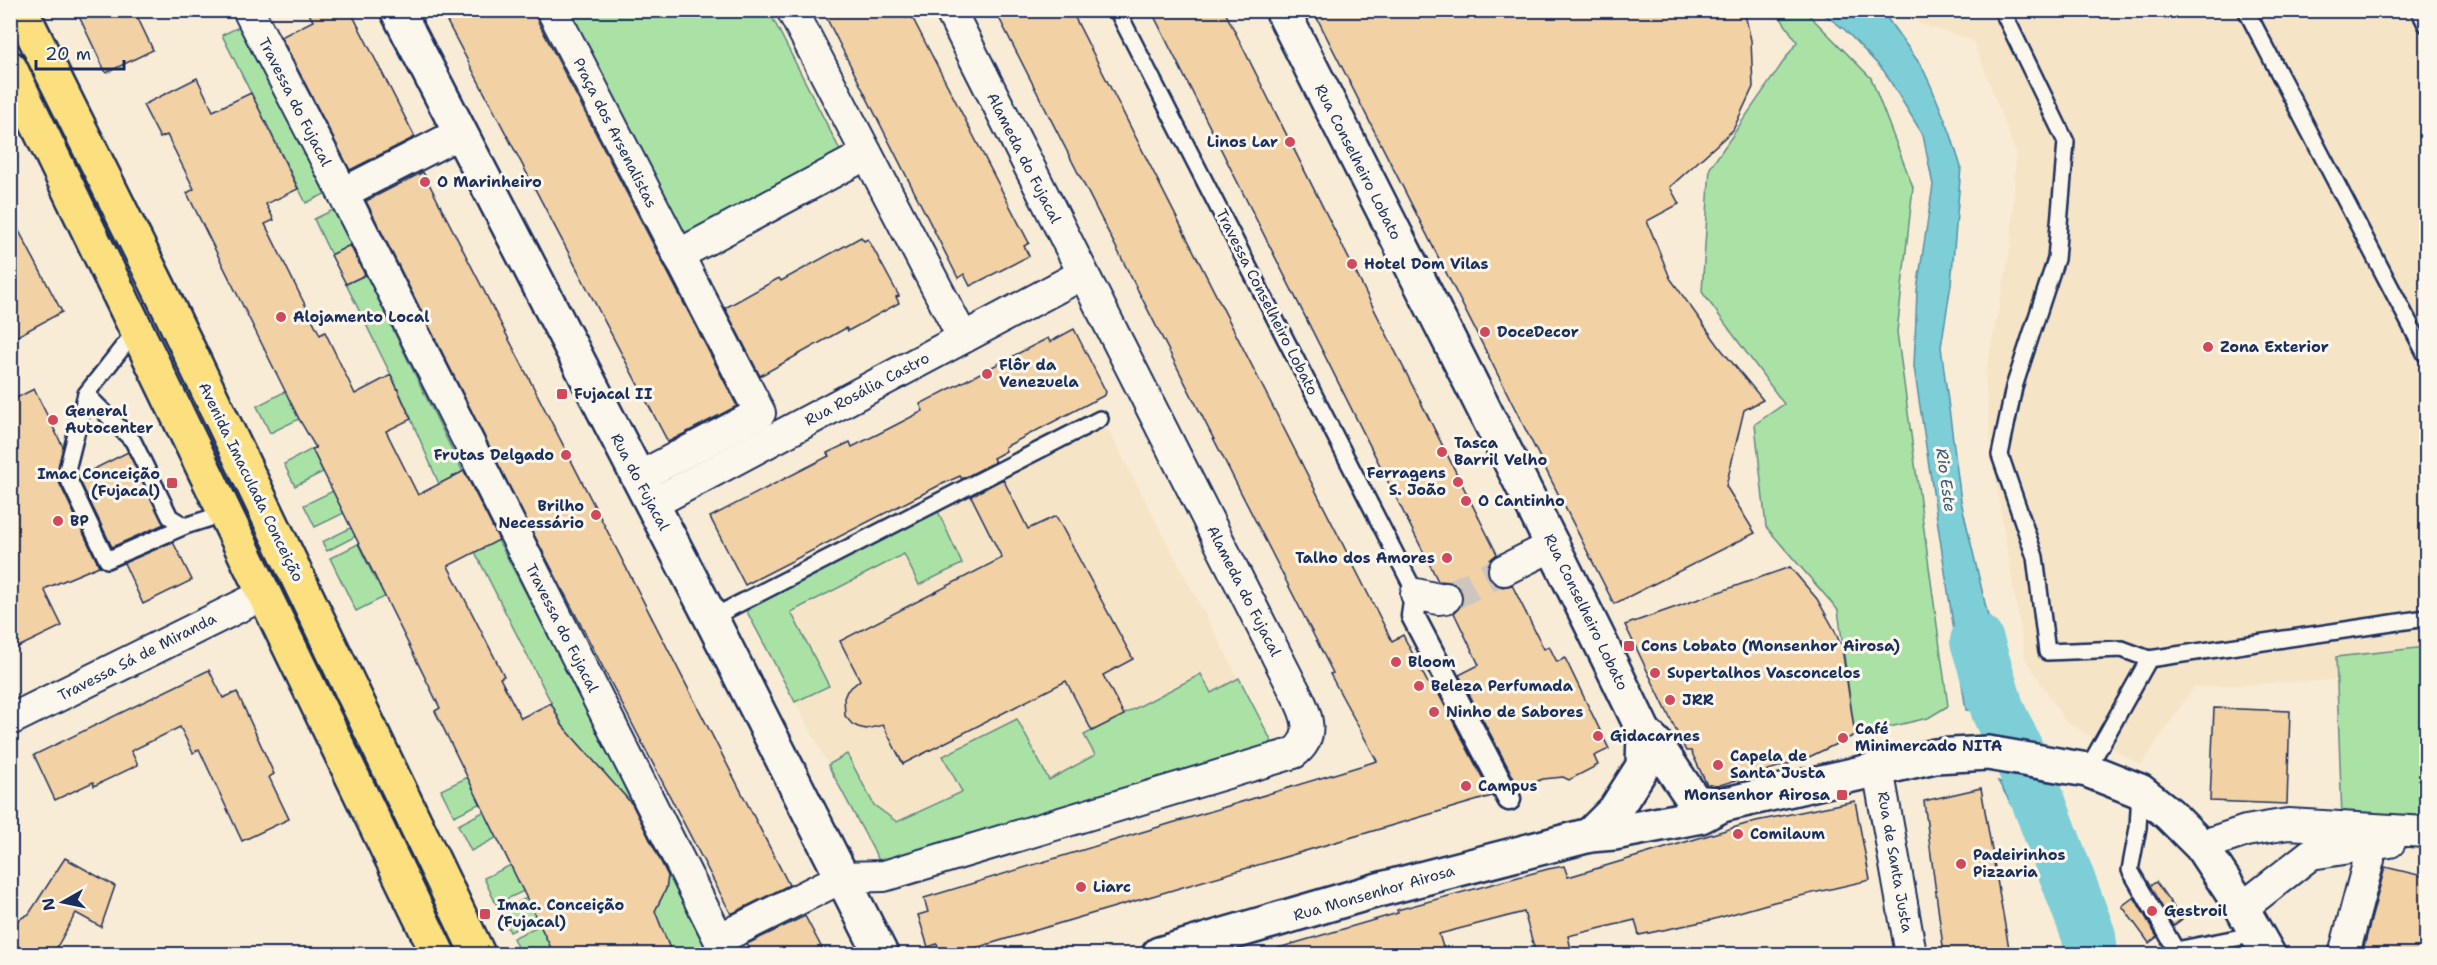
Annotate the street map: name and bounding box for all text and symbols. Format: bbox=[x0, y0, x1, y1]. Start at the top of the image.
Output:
scale bar bbox=[36, 33, 124, 71]
street label: Travessa do Fujacal bbox=[254, 34, 336, 170]
text: 20 m bbox=[45, 42, 91, 66]
street label: Praça dos Arsenalistas bbox=[568, 55, 662, 211]
street label: Rua Conselheiro Lobato bbox=[1310, 81, 1406, 243]
street label: Alameda do Fujacal bbox=[982, 89, 1066, 227]
place label: Linos Lar bbox=[1207, 132, 1278, 152]
marker: Linos Lar bbox=[1283, 135, 1297, 149]
place label: O Marinheiro bbox=[437, 172, 542, 192]
marker: O Marinheiro bbox=[418, 175, 432, 189]
street label: Travessa Conselheiro Lobato bbox=[1211, 205, 1323, 399]
place label: Hotel Dom Vilas bbox=[1364, 254, 1489, 274]
marker: Hotel Dom Vilas bbox=[1345, 257, 1359, 271]
place label: Alojamento Local bbox=[293, 307, 429, 327]
marker: Alojamento Local bbox=[274, 310, 288, 324]
place label: DoceDecor bbox=[1497, 322, 1579, 342]
marker: DoceDecor bbox=[1478, 325, 1492, 339]
place label: Zona Exterior bbox=[2220, 337, 2329, 357]
marker: Zona Exterior bbox=[2201, 340, 2215, 354]
street label: Rua Rosália Castro bbox=[801, 348, 933, 430]
place label: Flôr da Venezuela bbox=[999, 355, 1080, 392]
marker: Flôr da Venezuela bbox=[980, 367, 994, 381]
street label: Avenida Imaculada Conceição bbox=[194, 379, 308, 585]
place label: Fujacal II bbox=[574, 384, 652, 404]
marker: Fujacal II bbox=[555, 387, 569, 401]
place label: General Autocenter bbox=[65, 401, 153, 438]
marker: General Autocenter bbox=[46, 413, 60, 427]
street label: Rua do Fujacal bbox=[606, 430, 674, 534]
place label: Tasca Barril Velho bbox=[1454, 433, 1547, 470]
place label: Frutas Delgado bbox=[434, 445, 554, 465]
marker: Tasca Barril Velho bbox=[1435, 445, 1449, 459]
water label: Rio Este bbox=[1931, 447, 1961, 513]
marker: Frutas Delgado bbox=[559, 448, 573, 462]
place label: Ferragens S. João bbox=[1367, 463, 1446, 500]
place label: Imac Conceição (Fujacal) bbox=[37, 464, 160, 501]
marker: Ferragens S. João bbox=[1451, 475, 1465, 489]
marker: Imac Conceição (Fujacal) bbox=[165, 476, 179, 490]
place label: O Cantinho bbox=[1478, 491, 1565, 511]
marker: O Cantinho bbox=[1459, 494, 1473, 508]
place label: Brilho Necessário bbox=[498, 496, 584, 533]
marker: Brilho Necessário bbox=[589, 508, 603, 522]
place label: BP bbox=[70, 511, 89, 531]
marker: BP bbox=[51, 514, 65, 528]
street label: Alameda do Fujacal bbox=[1202, 522, 1286, 660]
street label: Rua Conselheiro Lobato bbox=[1539, 530, 1633, 694]
place label: Talho dos Amores bbox=[1295, 548, 1435, 568]
marker: Talho dos Amores bbox=[1440, 551, 1454, 565]
street label: Travessa do Fujacal bbox=[521, 560, 603, 696]
street label: Travessa Sá de Miranda bbox=[55, 608, 220, 706]
place label: Cons Lobato (Monsenhor Airosa) bbox=[1641, 636, 1900, 656]
marker: Cons Lobato (Monsenhor Airosa) bbox=[1622, 639, 1636, 653]
place label: Bloom bbox=[1408, 652, 1456, 672]
marker: Bloom bbox=[1389, 655, 1403, 669]
place label: Supertalhos Vasconcelos bbox=[1667, 663, 1860, 683]
marker: Supertalhos Vasconcelos bbox=[1648, 666, 1662, 680]
place label: Beleza Perfumada bbox=[1431, 676, 1574, 696]
marker: Beleza Perfumada bbox=[1412, 679, 1426, 693]
place label: JRR bbox=[1682, 690, 1714, 710]
marker: JRR bbox=[1663, 693, 1677, 707]
place label: Ninho de Sabores bbox=[1446, 702, 1584, 722]
marker: Ninho de Sabores bbox=[1427, 705, 1441, 719]
place label: Café Minimercado NITA bbox=[1855, 719, 2003, 756]
place label: Gidacarnes bbox=[1610, 726, 1700, 746]
marker: Gidacarnes bbox=[1591, 729, 1605, 743]
marker: Café Minimercado NITA bbox=[1836, 731, 1850, 745]
place label: Capela de Santa Justa bbox=[1730, 746, 1826, 783]
marker: Capela de Santa Justa bbox=[1711, 758, 1725, 772]
place label: Campus bbox=[1478, 776, 1538, 796]
marker: Campus bbox=[1459, 779, 1473, 793]
place label: Monsenhor Airosa bbox=[1684, 785, 1831, 805]
marker: Monsenhor Airosa bbox=[1835, 788, 1849, 802]
street label: Rua de Santa Justa bbox=[1873, 790, 1917, 935]
place label: Comilaum bbox=[1750, 824, 1825, 844]
marker: Comilaum bbox=[1731, 827, 1745, 841]
place label: Padeirinhos Pizzaria bbox=[1973, 845, 2065, 882]
marker: Padeirinhos Pizzaria bbox=[1954, 857, 1968, 871]
street label: Rua Monsenhor Airosa bbox=[1291, 860, 1458, 926]
north arrow bbox=[33, 872, 93, 932]
place label: Liarc bbox=[1093, 877, 1131, 897]
marker: Liarc bbox=[1074, 880, 1088, 894]
place label: Imac. Conceição (Fujacal) bbox=[497, 895, 624, 932]
text: N bbox=[37, 896, 60, 912]
place label: Gestroil bbox=[2164, 901, 2227, 921]
marker: Gestroil bbox=[2145, 904, 2159, 918]
marker: Imac. Conceição (Fujacal) bbox=[478, 907, 492, 921]

